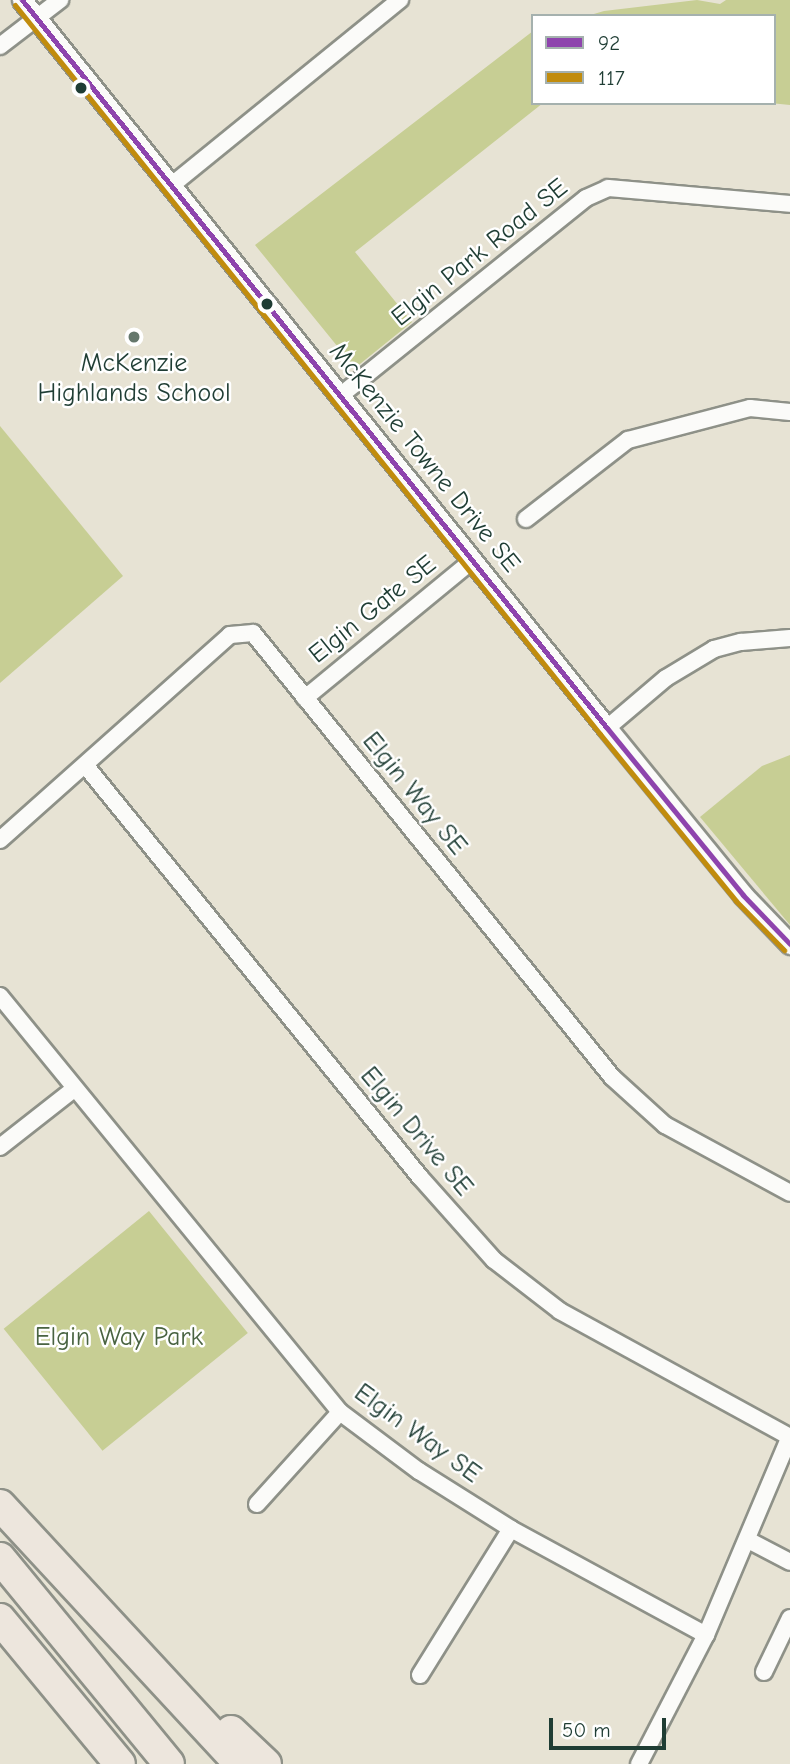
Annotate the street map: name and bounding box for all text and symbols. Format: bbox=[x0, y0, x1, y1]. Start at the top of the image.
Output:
legend bbox=[531, 14, 776, 105]
text: 92 bbox=[598, 31, 620, 55]
text: 117 bbox=[598, 66, 625, 90]
unlabelled marker bbox=[74, 81, 88, 95]
street label: Elgin Park Road SE bbox=[386, 172, 574, 334]
unlabelled marker bbox=[260, 297, 274, 311]
marker: McKenzie Highlands School bbox=[126, 329, 142, 345]
street label: McKenzie Towne Drive SE bbox=[322, 337, 526, 579]
place label: McKenzie Highlands School bbox=[37, 348, 231, 410]
street label: Elgin Gate SE bbox=[303, 549, 443, 671]
street label: Elgin Way SE bbox=[355, 726, 473, 862]
street label: Elgin Drive SE bbox=[353, 1061, 479, 1203]
park label: Elgin Way Park bbox=[35, 1322, 203, 1354]
street label: Elgin Way SE bbox=[348, 1378, 486, 1490]
scale bar bbox=[552, 1704, 669, 1748]
text: 50 m bbox=[562, 1718, 611, 1742]

